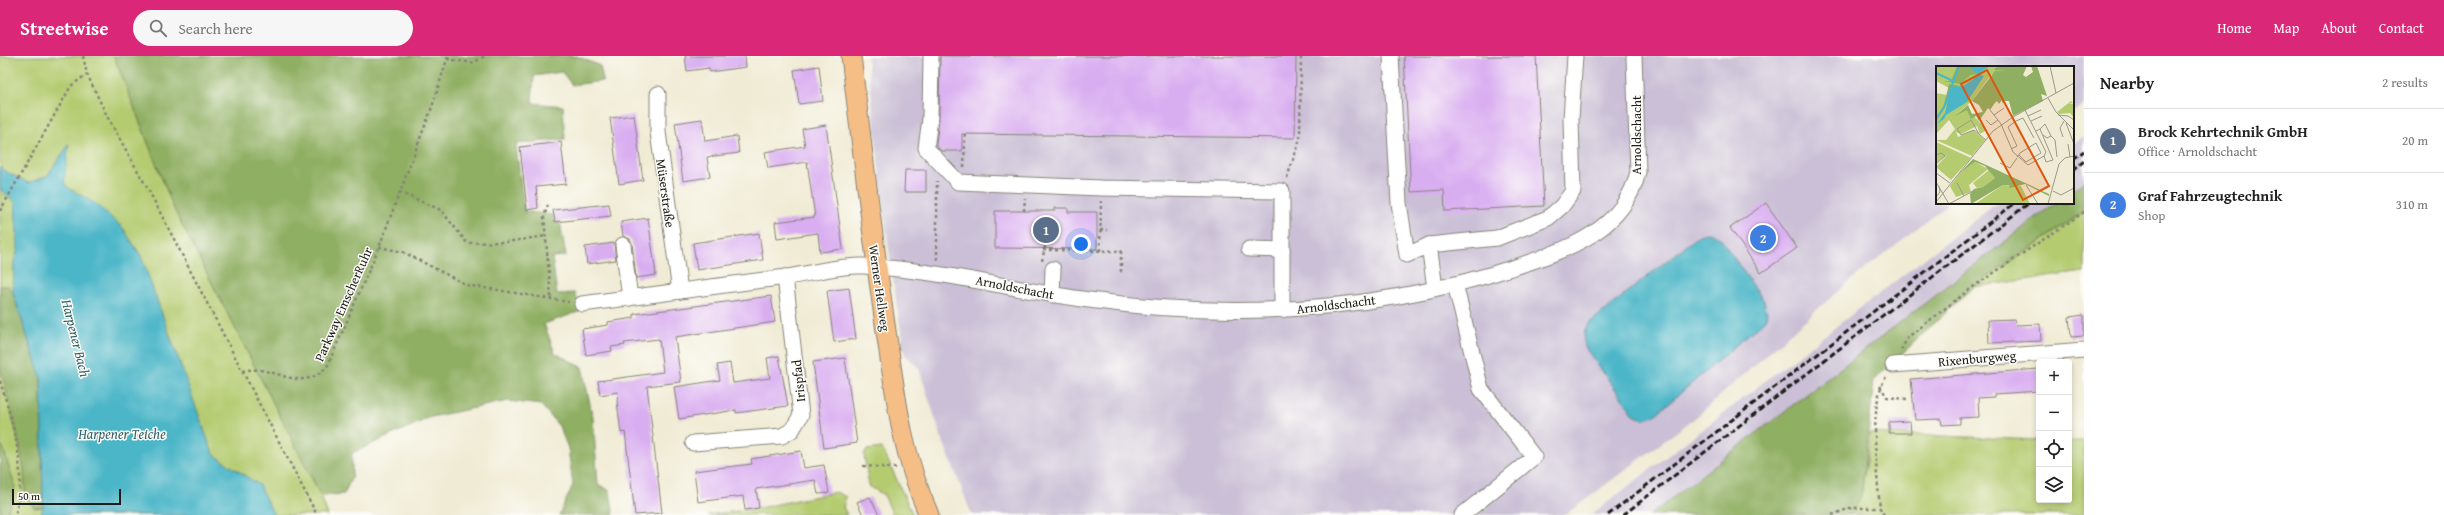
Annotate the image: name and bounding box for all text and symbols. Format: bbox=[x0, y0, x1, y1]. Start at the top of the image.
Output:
search box bbox=[133, 10, 413, 46]
text: Streetwise bbox=[20, 14, 109, 42]
icon: search bbox=[147, 17, 169, 39]
text: Search here bbox=[179, 18, 253, 39]
text: Home bbox=[2217, 18, 2252, 38]
text: Map bbox=[2274, 18, 2299, 38]
text: About bbox=[2321, 18, 2357, 38]
text: Contact bbox=[2379, 18, 2424, 38]
inset map bbox=[1936, 66, 2074, 204]
text: Nearby bbox=[2100, 70, 2154, 95]
text: 2 results bbox=[2382, 73, 2428, 92]
street label: Arnoldschacht bbox=[1627, 95, 1646, 175]
text: Brock Kehrtechnik GmbH bbox=[2138, 121, 2308, 142]
text: 1 bbox=[2110, 131, 2116, 150]
text: 20 m bbox=[2402, 131, 2428, 150]
text: Office · Arnoldschacht bbox=[2138, 142, 2257, 161]
street label: Müserstraße bbox=[651, 157, 680, 229]
text: Graf Fahrzeugtechnik bbox=[2138, 185, 2282, 206]
text: 2 bbox=[2110, 195, 2116, 214]
text: 310 m bbox=[2396, 195, 2428, 214]
text: Shop bbox=[2138, 206, 2165, 225]
pin: 1 bbox=[1033, 215, 1059, 245]
pin: 2 bbox=[1750, 223, 1776, 253]
your location bbox=[1071, 234, 1091, 254]
street label: Parkway EmscherRuhr bbox=[310, 243, 378, 364]
street label: Werner Hellweg bbox=[864, 244, 895, 333]
street label: Arnoldschacht bbox=[974, 271, 1056, 304]
street label: Arnoldschacht bbox=[1296, 290, 1377, 319]
water label: Harpener Bach bbox=[56, 296, 95, 379]
street label: Rixenburgweg bbox=[1937, 346, 2017, 371]
street label: Irispfad bbox=[787, 359, 810, 403]
map controls bbox=[2036, 359, 2072, 503]
button: + bbox=[2036, 359, 2072, 395]
button: − bbox=[2036, 395, 2072, 431]
water label: Harpener Teiche bbox=[77, 424, 166, 444]
button: locate bbox=[2036, 431, 2072, 467]
button: layers bbox=[2036, 467, 2072, 503]
scale bar bbox=[12, 487, 121, 506]
text: 50 m bbox=[18, 488, 40, 504]

